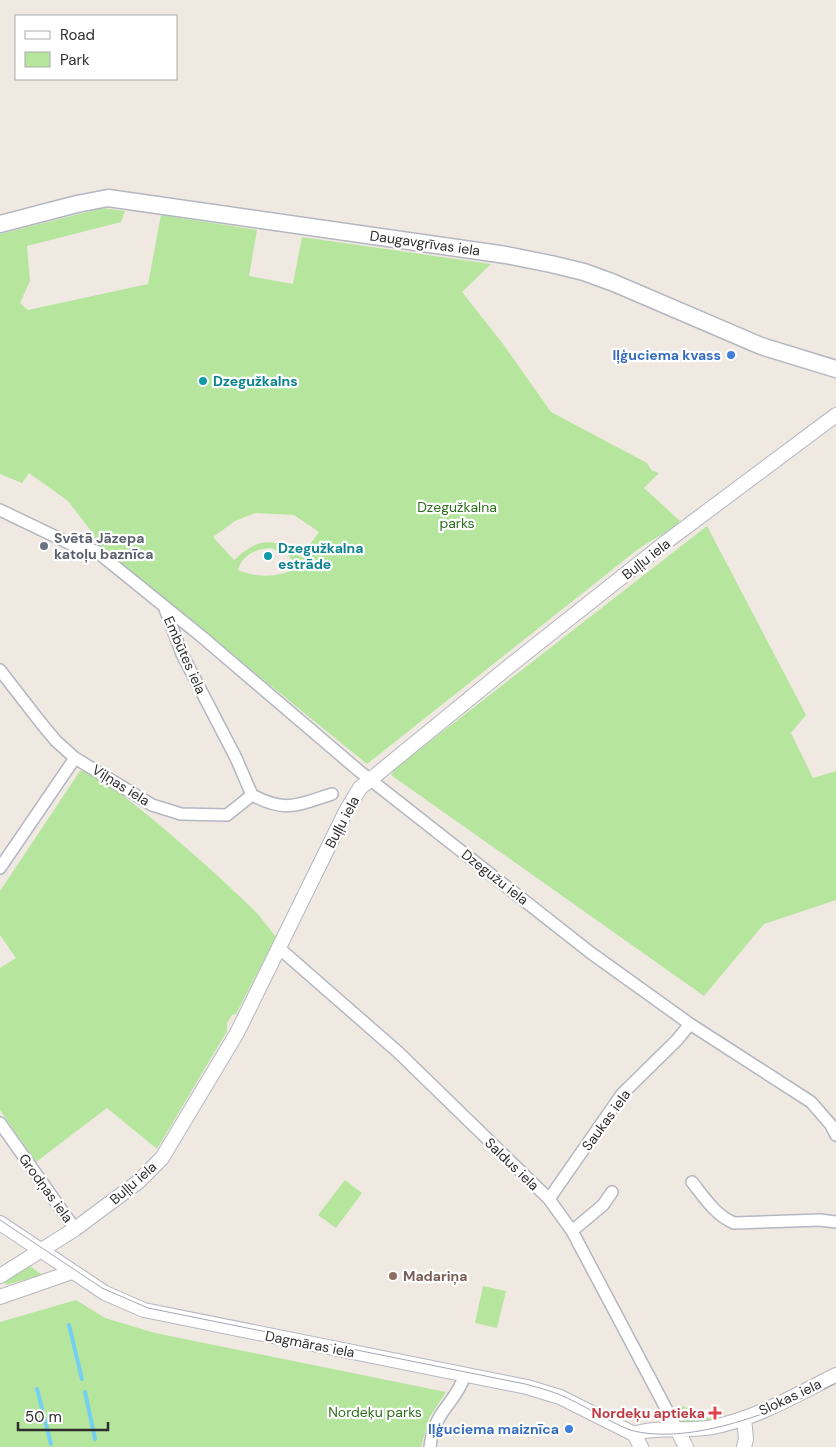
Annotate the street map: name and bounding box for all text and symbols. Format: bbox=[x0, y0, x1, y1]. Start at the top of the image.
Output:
legend bbox=[15, 15, 178, 80]
text: Road bbox=[60, 25, 95, 45]
text: Park bbox=[60, 50, 90, 70]
street label: Daugavgrīvas iela bbox=[369, 226, 481, 260]
place label: Iļģuciema kvass bbox=[612, 346, 721, 364]
marker: Iļģuciema kvass bbox=[725, 349, 737, 361]
place label: Dzegužkalns bbox=[213, 372, 298, 390]
marker: Dzegužkalns bbox=[197, 375, 209, 387]
park label: Dzegužkalna parks bbox=[417, 498, 497, 532]
place label: Svētā Jāzepa katoļu baznīca bbox=[54, 529, 153, 563]
street label: Buļļu iela bbox=[618, 535, 674, 583]
place label: Dzegužkalna estrāde bbox=[278, 539, 363, 573]
marker: Svētā Jāzepa katoļu baznīca bbox=[38, 540, 50, 552]
marker: Dzegužkalna estrāde bbox=[262, 550, 274, 562]
street label: Embūtes iela bbox=[160, 613, 210, 697]
street label: Viļņas iela bbox=[89, 760, 153, 810]
street label: Buļļu iela bbox=[321, 793, 363, 851]
street label: Dzegužu iela bbox=[458, 845, 532, 909]
street label: Saukas iela bbox=[578, 1086, 634, 1154]
street label: Saldus iela bbox=[481, 1134, 543, 1194]
street label: Grodņas iela bbox=[15, 1150, 77, 1226]
street label: Buļļu iela bbox=[106, 1158, 160, 1208]
place label: Madariņa bbox=[403, 1267, 467, 1285]
marker: Madariņa bbox=[387, 1270, 399, 1282]
street label: Dagmāras iela bbox=[264, 1327, 356, 1361]
street label: Slokas iela bbox=[756, 1375, 824, 1419]
scale bar bbox=[18, 1400, 108, 1432]
park label: Nordeķu parks bbox=[328, 1403, 422, 1421]
place label: Nordeķu aptieka bbox=[592, 1404, 705, 1422]
text: 50 m bbox=[25, 1407, 62, 1427]
marker: Nordeķu aptieka bbox=[709, 1407, 721, 1419]
place label: Iļģuciema maiznīca bbox=[428, 1420, 559, 1438]
marker: Iļģuciema maiznīca bbox=[563, 1423, 575, 1435]

